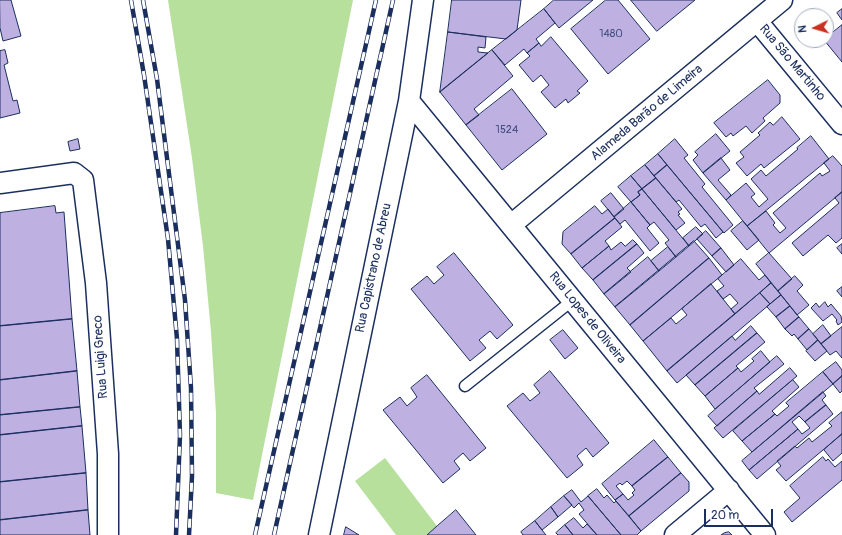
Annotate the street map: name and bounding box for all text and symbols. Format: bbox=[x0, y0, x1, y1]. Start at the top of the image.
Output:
north arrow bbox=[794, 8, 834, 48]
street label: Rua São Martinho bbox=[756, 22, 828, 104]
text: N bbox=[796, 25, 809, 33]
house number: 1480 bbox=[599, 27, 623, 41]
street label: Alameda Barão de Limeira bbox=[588, 62, 706, 164]
house number: 1524 bbox=[496, 123, 518, 137]
street label: Rua Capistrano de Abreu bbox=[353, 202, 395, 334]
street label: Rua Lopes de Oliveira bbox=[545, 269, 629, 367]
street label: Rua Luigi Greco bbox=[90, 315, 112, 399]
scale bar bbox=[706, 501, 775, 527]
text: 20 m bbox=[711, 508, 739, 523]

